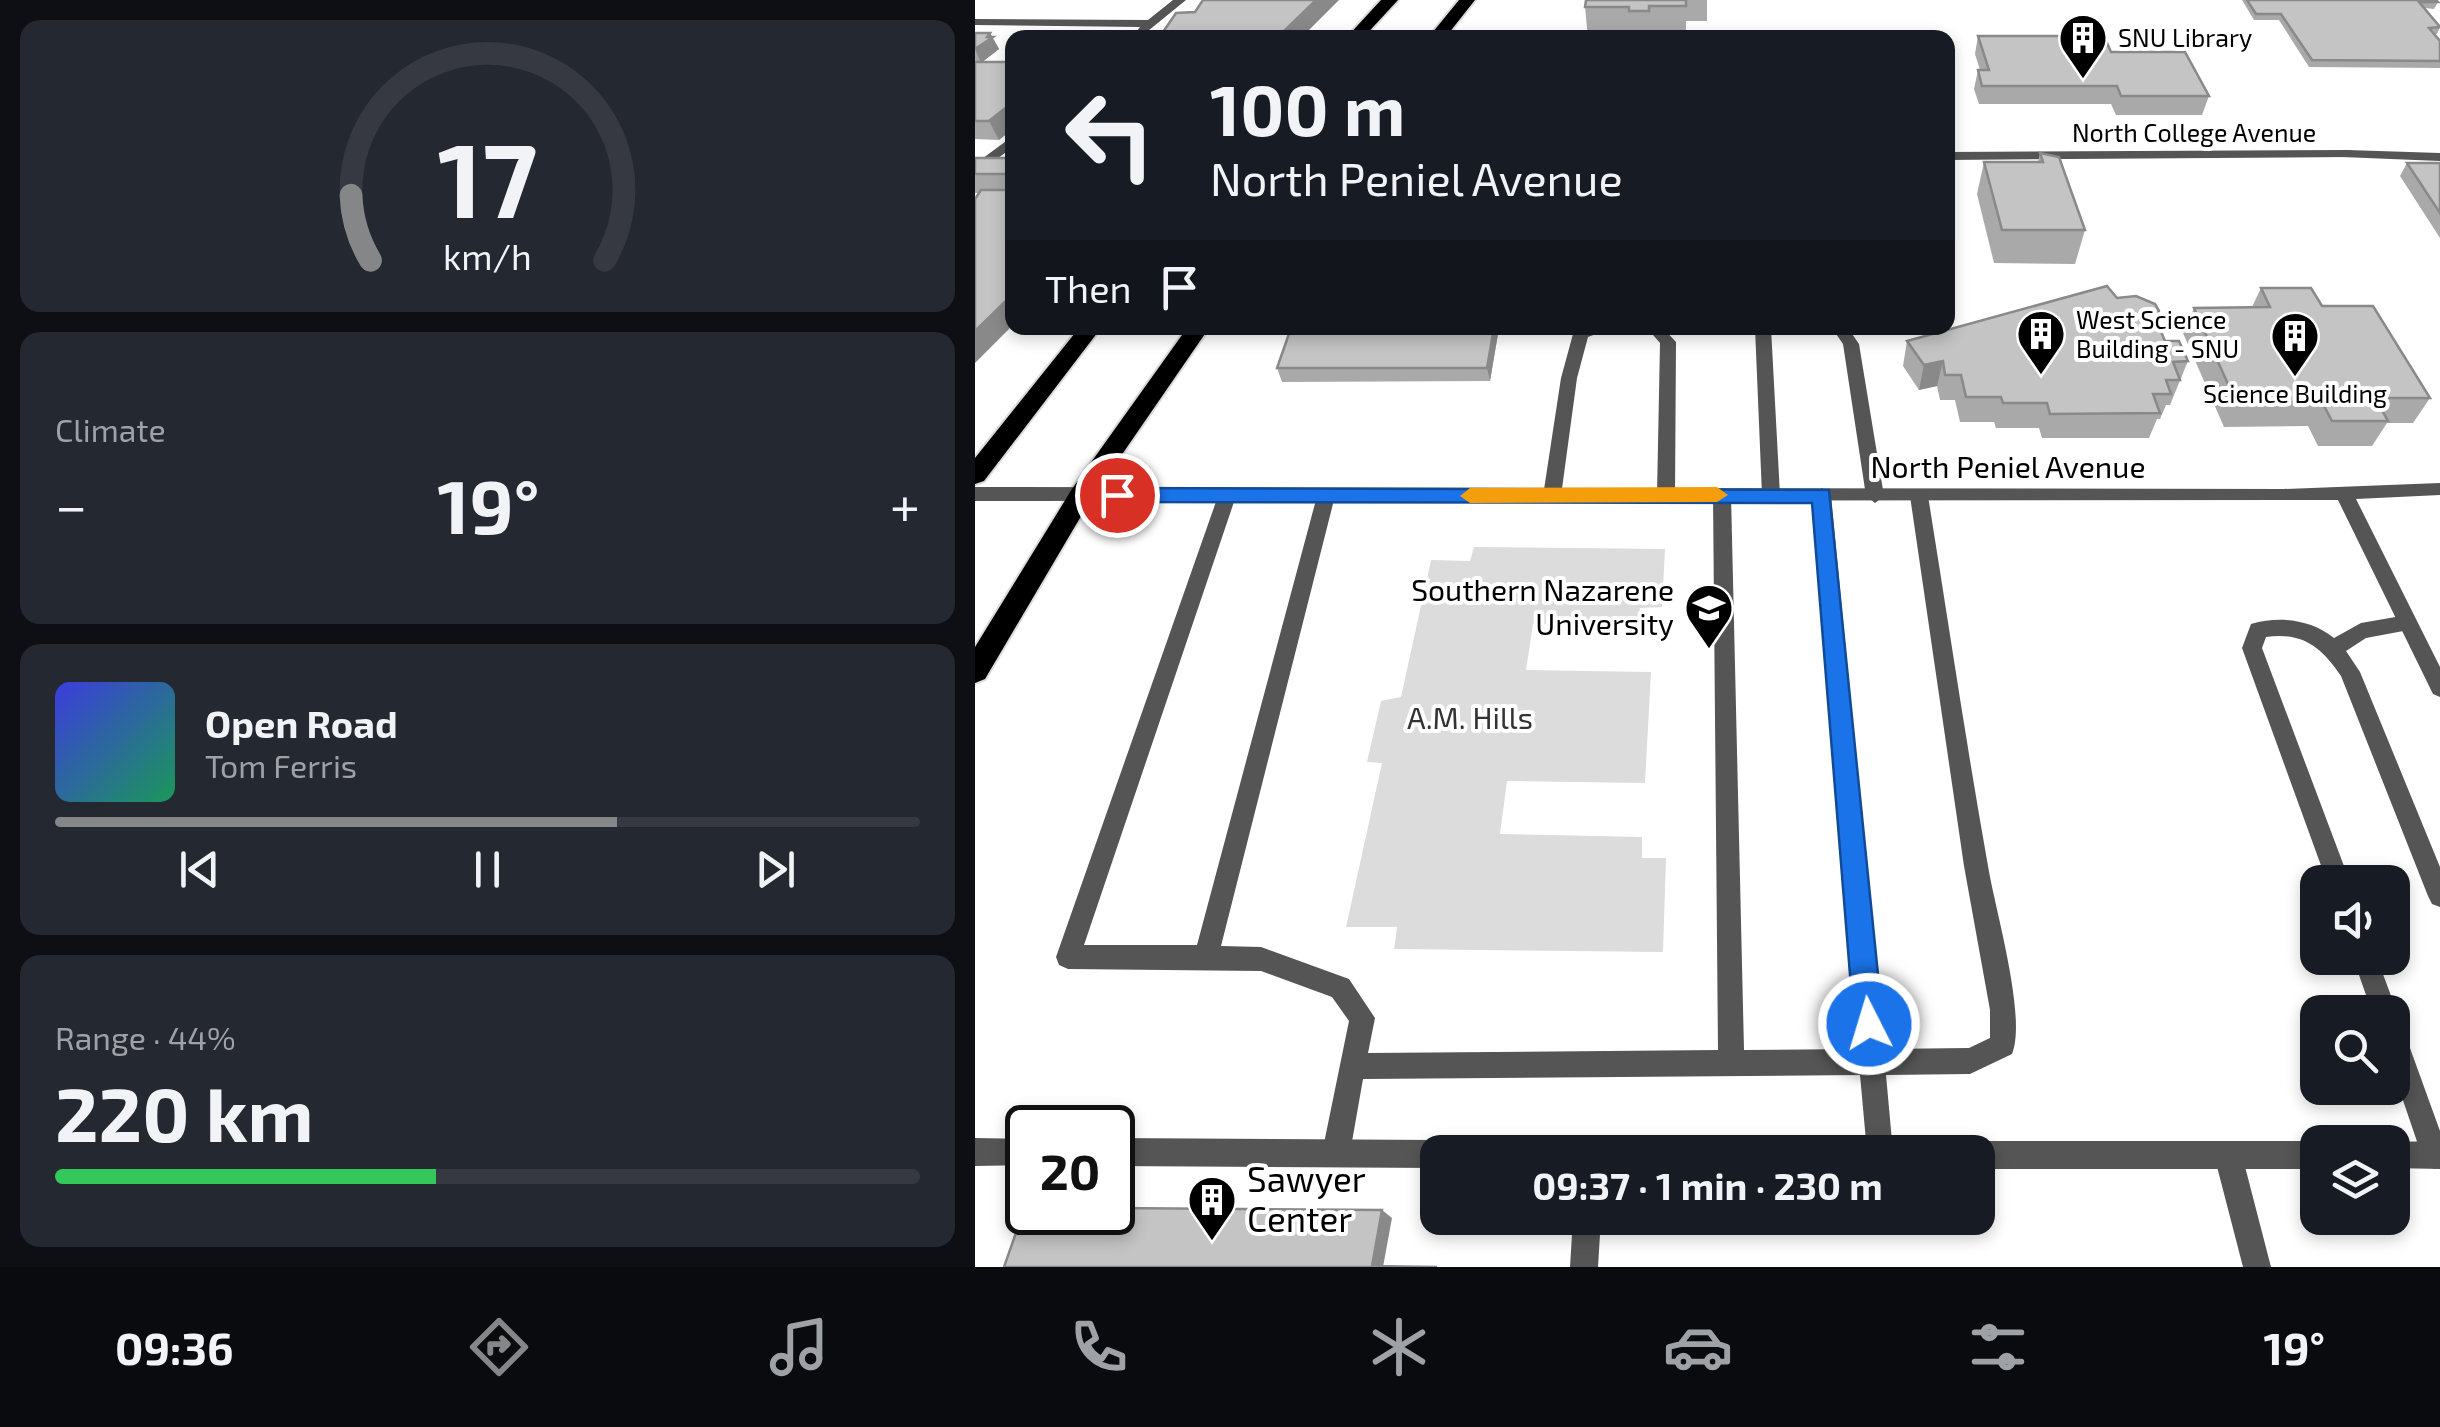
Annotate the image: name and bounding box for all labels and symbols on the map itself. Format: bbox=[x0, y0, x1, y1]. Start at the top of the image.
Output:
building icon: SNU Library bbox=[2057, 12, 2109, 80]
place label: SNU Library bbox=[2118, 22, 2252, 52]
street label: North College Avenue bbox=[2072, 117, 2316, 147]
place label: West Science Building - SNU bbox=[2076, 304, 2239, 363]
building icon: West Science Building - SNU bbox=[2015, 308, 2067, 376]
building icon: Science Building bbox=[2269, 310, 2321, 378]
place label: Science Building bbox=[2203, 378, 2387, 408]
street label: North Peniel Avenue bbox=[1870, 448, 2146, 484]
pin bbox=[1075, 453, 1160, 538]
place label: Southern Nazarene University bbox=[1411, 571, 1674, 641]
school or university icon: Southern Nazarene University bbox=[1683, 582, 1735, 650]
park label: A.M. Hills bbox=[1407, 699, 1533, 735]
position arrow bbox=[1817, 972, 1921, 1076]
speed limit sign: 20 bbox=[1005, 1105, 1135, 1235]
place label: Sawyer Center bbox=[1247, 1157, 1366, 1239]
building icon: Sawyer Center bbox=[1186, 1174, 1238, 1242]

